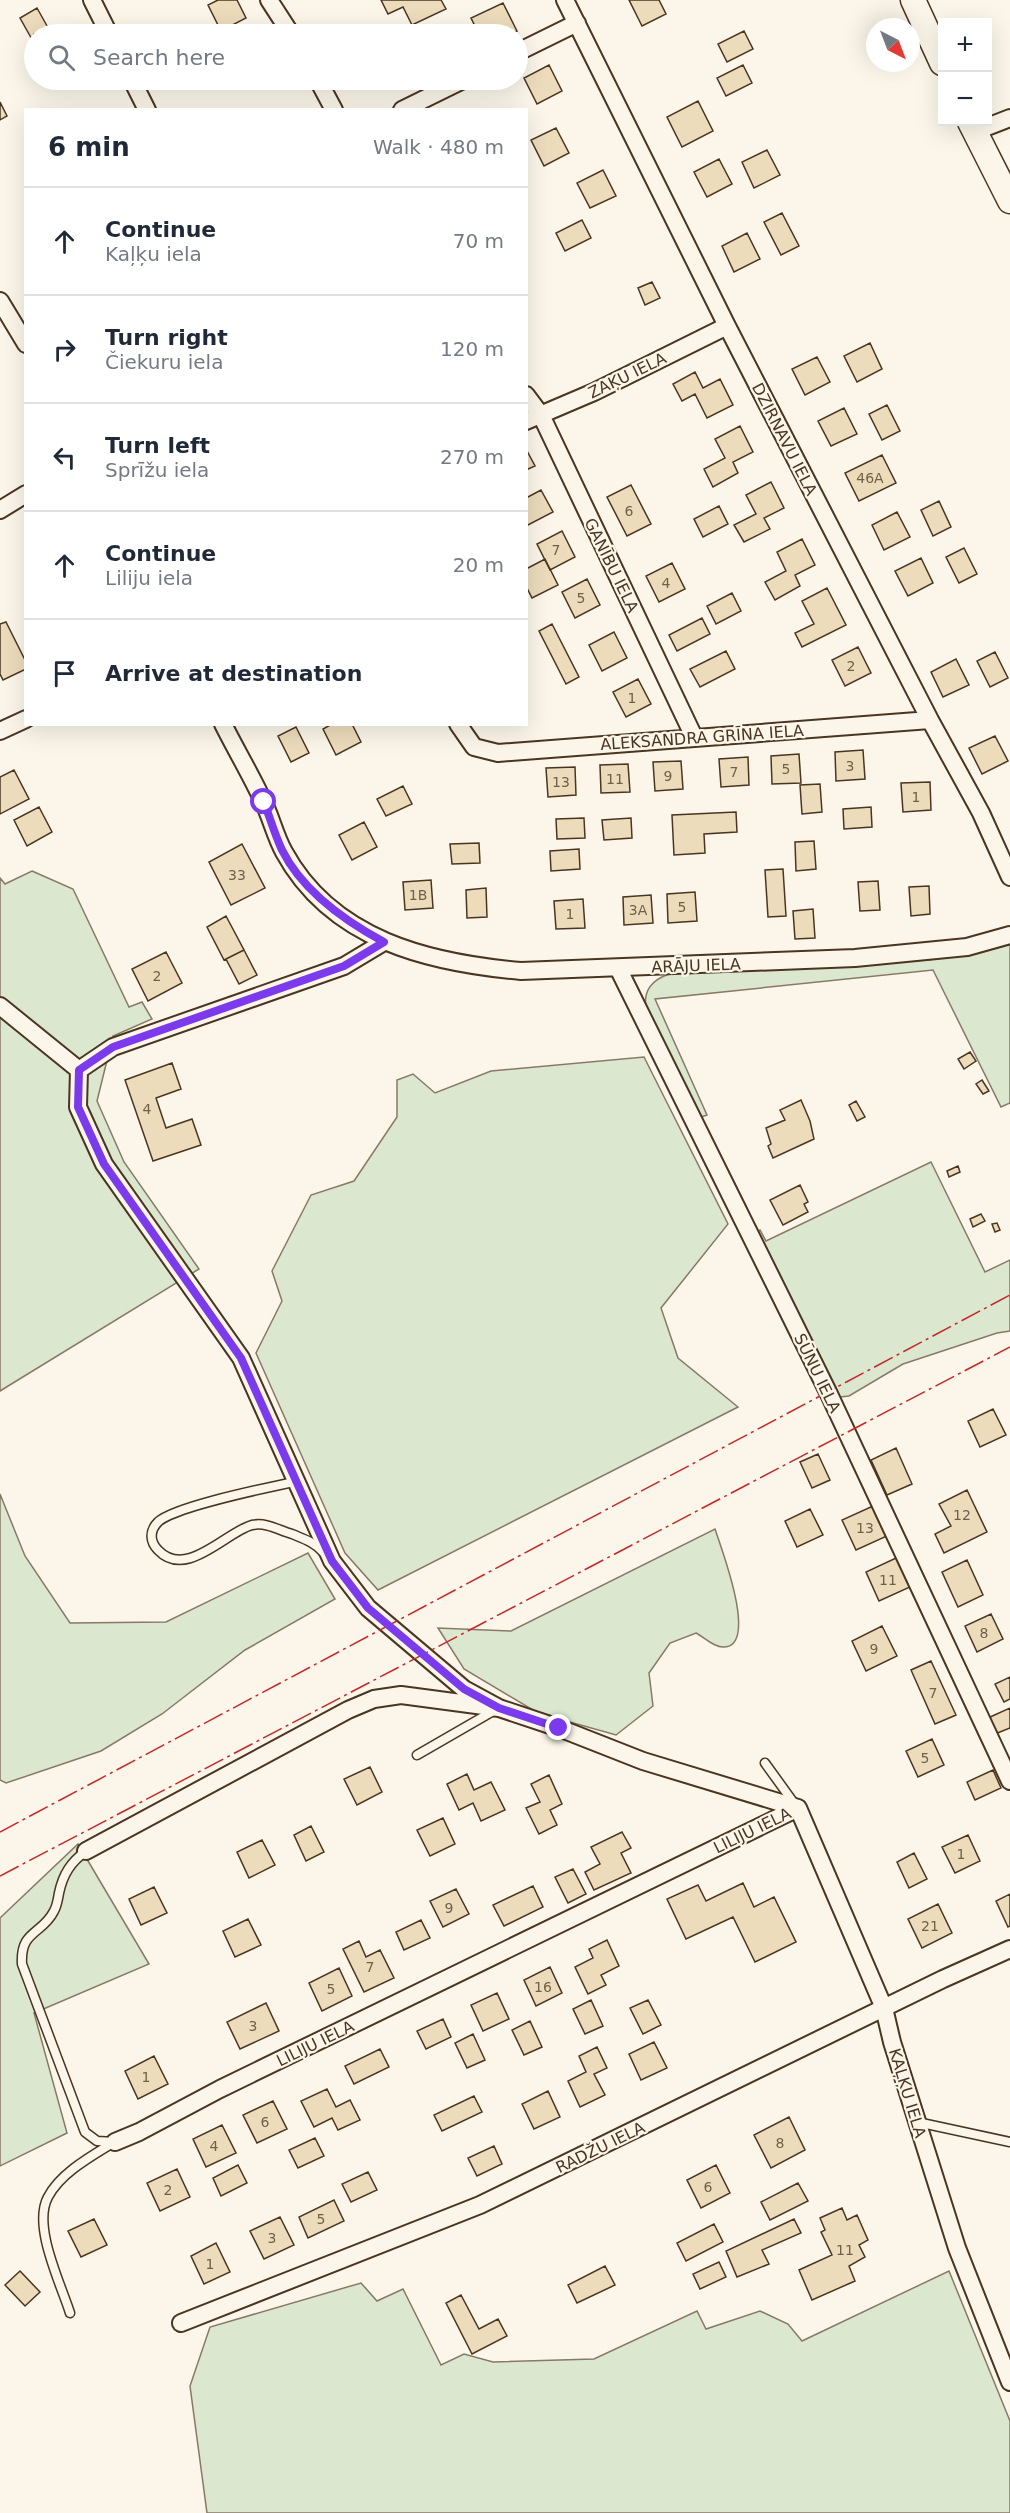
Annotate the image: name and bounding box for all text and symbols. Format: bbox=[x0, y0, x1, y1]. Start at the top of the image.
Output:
north arrow bbox=[866, 18, 920, 72]
map controls bbox=[938, 18, 992, 126]
button: + bbox=[938, 18, 992, 72]
search box bbox=[24, 24, 528, 90]
icon: search bbox=[45, 41, 78, 74]
text: Search here bbox=[93, 45, 225, 70]
button: − bbox=[938, 72, 992, 126]
text: 6 min bbox=[48, 132, 130, 162]
text: Walk · 480 m bbox=[373, 135, 504, 159]
text: Continue bbox=[105, 217, 216, 242]
icon: ahead bbox=[48, 225, 81, 258]
text: 70 m bbox=[453, 229, 504, 253]
text: Kaļķu iela bbox=[105, 242, 202, 266]
text: Turn right bbox=[105, 325, 228, 350]
icon: right bbox=[48, 333, 81, 366]
text: 120 m bbox=[440, 337, 504, 361]
street label: ZAĶU IELA bbox=[585, 348, 669, 402]
text: Čiekuru iela bbox=[105, 350, 223, 374]
street label: DZIRNAVU IELA bbox=[748, 380, 821, 499]
text: Turn left bbox=[105, 433, 210, 458]
icon: left bbox=[48, 441, 81, 474]
text: 270 m bbox=[440, 445, 504, 469]
text: Sprīžu iela bbox=[105, 458, 209, 482]
house number: 46A bbox=[856, 470, 884, 486]
house number: 6 bbox=[625, 503, 634, 519]
street label: GANĪBU IELA bbox=[580, 515, 643, 616]
text: Continue bbox=[105, 541, 216, 566]
house number: 7 bbox=[552, 542, 560, 558]
icon: ahead bbox=[48, 549, 81, 582]
text: 20 m bbox=[453, 553, 504, 577]
text: Liliju iela bbox=[105, 566, 193, 590]
house number: 4 bbox=[662, 575, 671, 591]
house number: 5 bbox=[577, 590, 585, 606]
icon: arrive bbox=[48, 657, 81, 690]
house number: 2 bbox=[847, 658, 855, 674]
text: Arrive at destination bbox=[105, 661, 362, 686]
house number: 1 bbox=[628, 690, 636, 706]
street label: ALEKSANDRA GRĪNA IELA bbox=[600, 721, 804, 754]
house number: 3 bbox=[846, 758, 854, 774]
house number: 5 bbox=[782, 761, 790, 777]
house number: 7 bbox=[730, 764, 738, 780]
house number: 9 bbox=[664, 768, 672, 784]
house number: 11 bbox=[606, 771, 624, 787]
house number: 13 bbox=[552, 774, 570, 790]
route start bbox=[250, 788, 276, 814]
house number: 1 bbox=[912, 789, 920, 805]
house number: 33 bbox=[228, 867, 246, 883]
house number: 1B bbox=[409, 887, 427, 903]
house number: 5 bbox=[678, 899, 686, 915]
house number: 3A bbox=[629, 902, 648, 918]
house number: 1 bbox=[566, 906, 574, 922]
street label: ARĀJU IELA bbox=[651, 954, 741, 977]
house number: 2 bbox=[153, 968, 161, 984]
house number: 4 bbox=[143, 1101, 152, 1117]
street label: SŪNU IELA bbox=[790, 1331, 845, 1416]
house number: 12 bbox=[953, 1507, 971, 1523]
house number: 13 bbox=[856, 1520, 874, 1536]
house number: 11 bbox=[879, 1572, 897, 1588]
house number: 8 bbox=[980, 1625, 988, 1641]
house number: 9 bbox=[870, 1641, 878, 1657]
house number: 7 bbox=[929, 1685, 937, 1701]
route end bbox=[545, 1714, 571, 1740]
house number: 5 bbox=[921, 1750, 929, 1766]
street label: LILIJU IELA bbox=[710, 1804, 794, 1857]
house number: 1 bbox=[957, 1846, 965, 1862]
house number: 9 bbox=[445, 1900, 453, 1916]
house number: 21 bbox=[921, 1918, 939, 1934]
house number: 7 bbox=[366, 1959, 374, 1975]
house number: 16 bbox=[534, 1979, 552, 1995]
house number: 5 bbox=[327, 1981, 335, 1997]
street label: LILIJU IELA bbox=[273, 2017, 357, 2070]
house number: 3 bbox=[249, 2018, 257, 2034]
street label: KAĻĶU IELA bbox=[885, 2046, 930, 2140]
house number: 1 bbox=[142, 2069, 150, 2085]
house number: 6 bbox=[261, 2114, 270, 2130]
street label: RADŽU IELA bbox=[553, 2118, 648, 2177]
house number: 8 bbox=[776, 2135, 784, 2151]
house number: 4 bbox=[210, 2138, 219, 2154]
house number: 6 bbox=[704, 2179, 713, 2195]
house number: 2 bbox=[164, 2182, 172, 2198]
house number: 5 bbox=[317, 2211, 325, 2227]
house number: 3 bbox=[268, 2230, 276, 2246]
house number: 11 bbox=[836, 2242, 854, 2258]
house number: 1 bbox=[206, 2256, 214, 2272]

